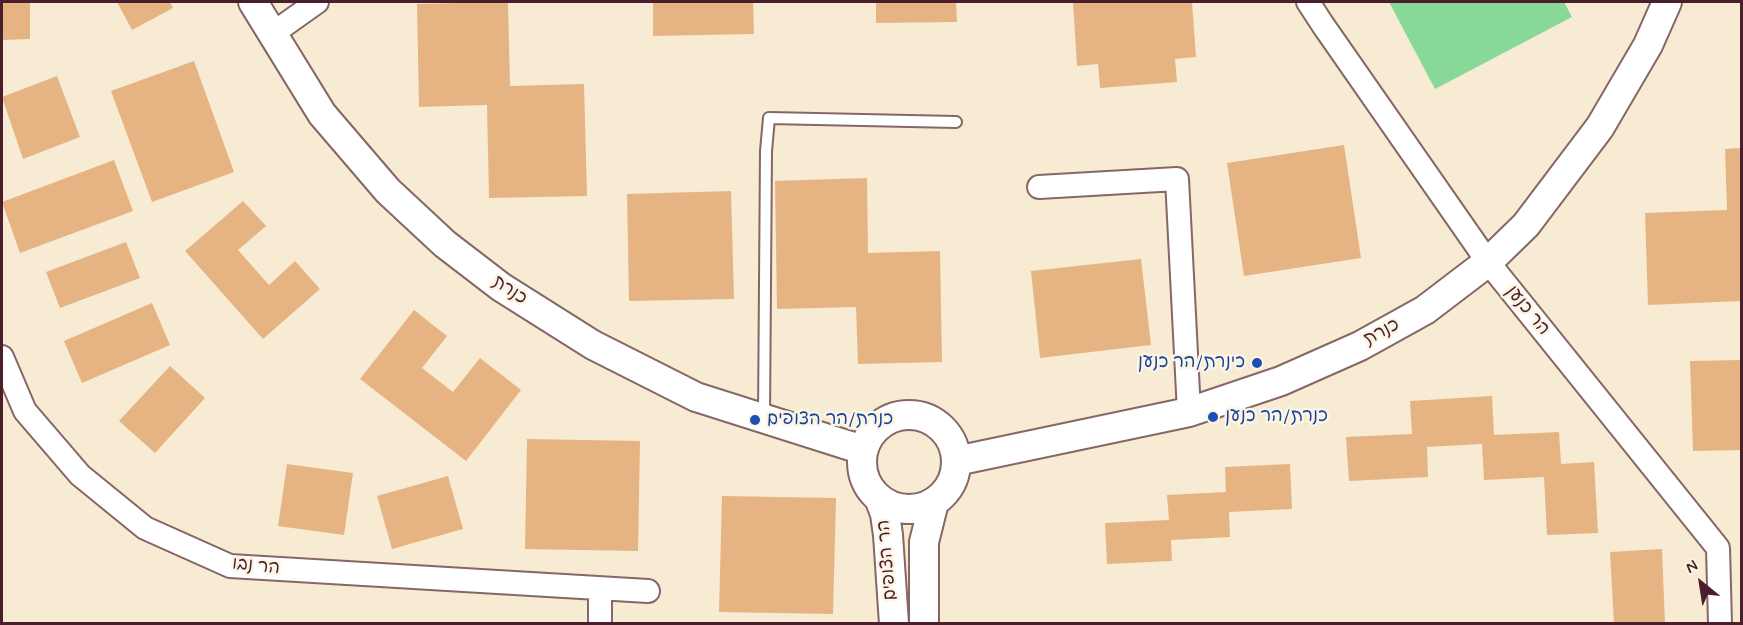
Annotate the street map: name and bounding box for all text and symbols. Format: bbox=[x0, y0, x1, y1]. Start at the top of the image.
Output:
street label: כנרת bbox=[487, 272, 531, 310]
street label: הר כנען bbox=[1500, 282, 1554, 340]
street label: כנרת bbox=[1360, 315, 1404, 351]
place label: כינרת/הר כנען bbox=[1138, 352, 1245, 374]
marker: כינרת/הר כנען bbox=[1250, 356, 1264, 370]
place label: כנרת/הר כנען bbox=[1225, 406, 1328, 428]
place label: כנרת/הר הצופים bbox=[767, 409, 893, 431]
marker: כנרת/הר כנען bbox=[1206, 410, 1220, 424]
marker: כנרת/הר הצופים bbox=[748, 413, 762, 427]
street label: הר הצופים bbox=[874, 519, 902, 601]
north arrow bbox=[1671, 553, 1731, 613]
street label: הר נבו bbox=[231, 554, 281, 580]
text: N bbox=[1682, 555, 1702, 579]

